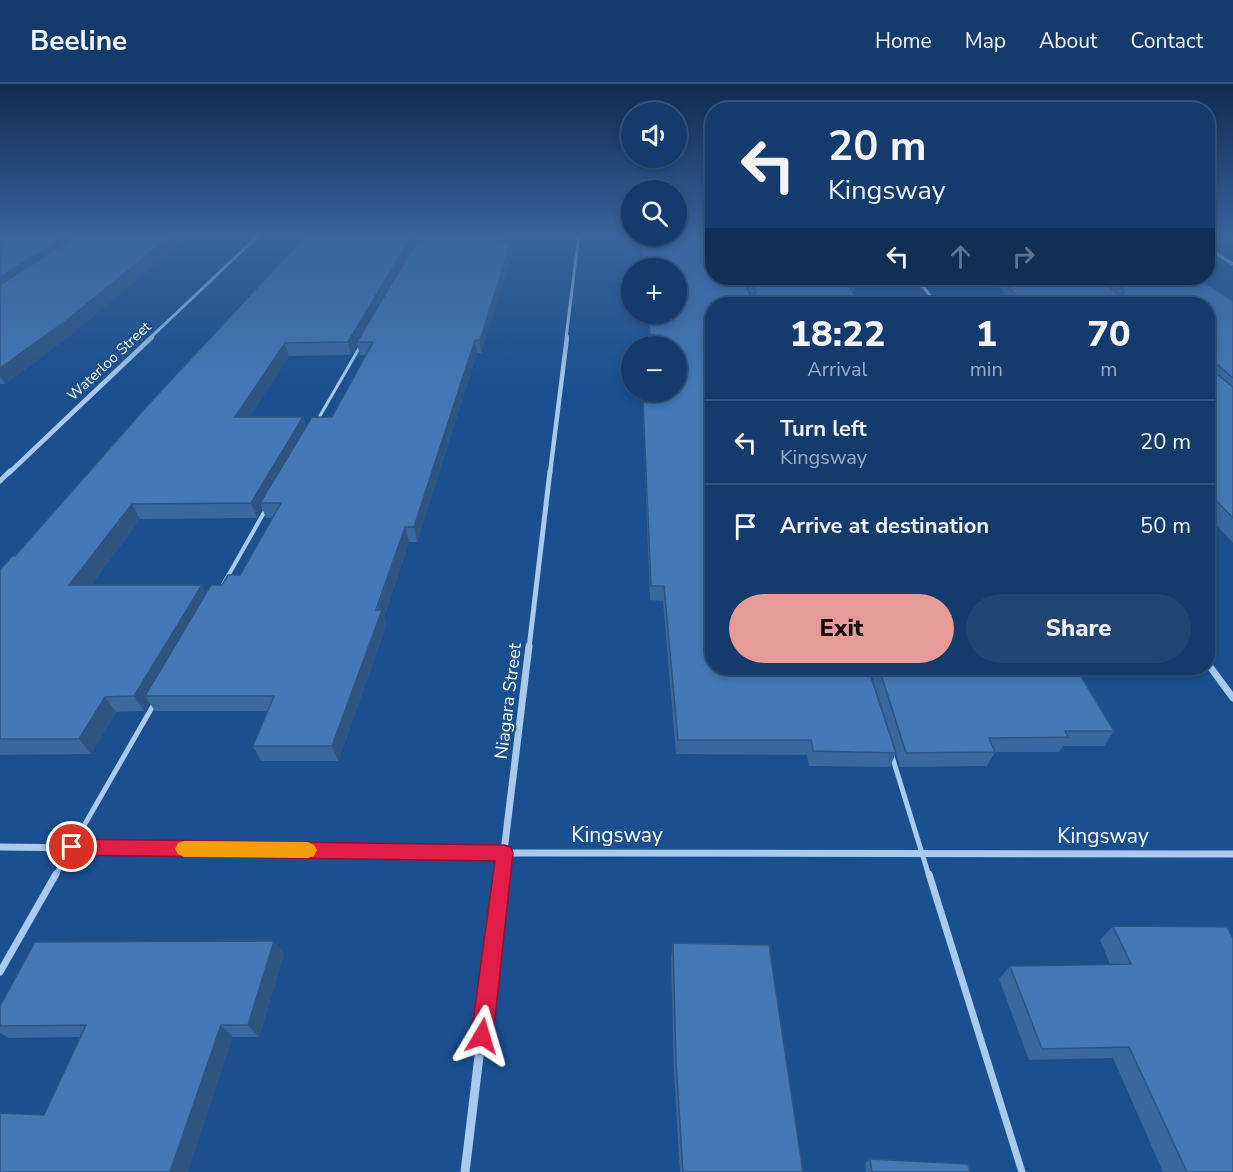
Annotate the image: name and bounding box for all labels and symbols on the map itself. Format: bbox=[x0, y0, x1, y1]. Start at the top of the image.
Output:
street label: Waterloo Street bbox=[63, 316, 156, 405]
street label: Niagara Street bbox=[489, 641, 527, 760]
pin bbox=[46, 821, 97, 872]
street label: Kingsway bbox=[571, 821, 663, 849]
street label: Kingsway bbox=[1057, 822, 1149, 850]
position arrow bbox=[450, 1004, 514, 1068]

